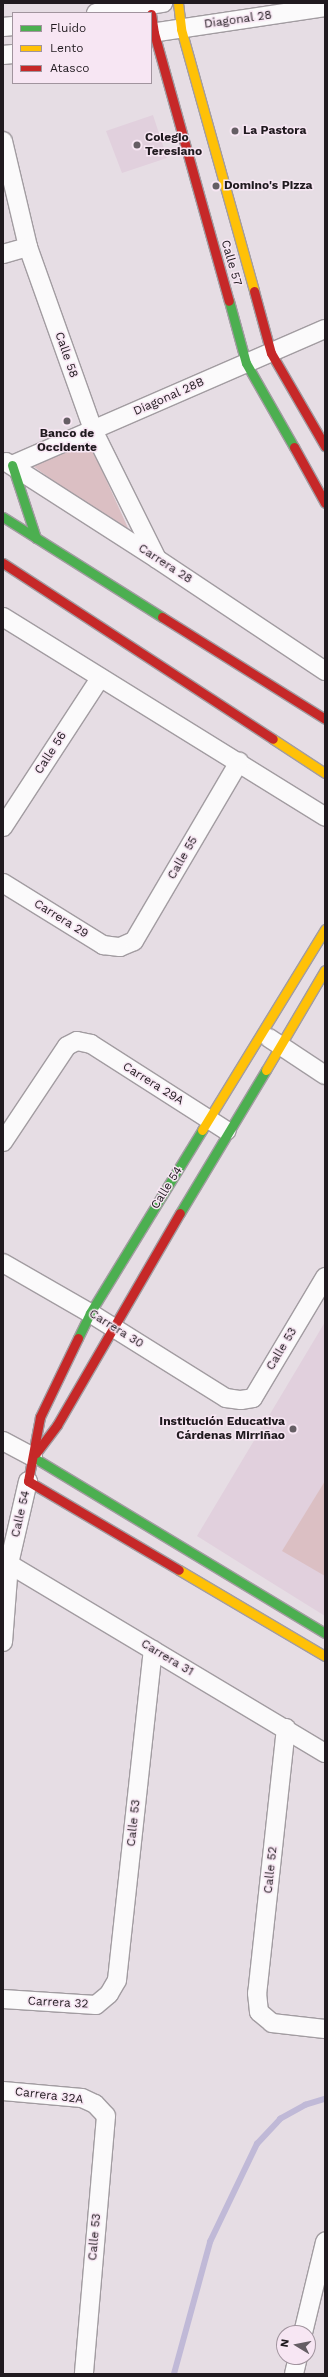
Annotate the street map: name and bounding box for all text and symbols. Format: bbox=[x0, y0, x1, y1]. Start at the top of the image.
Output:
street label: Diagonal 28 bbox=[203, 8, 273, 32]
legend bbox=[12, 12, 152, 84]
text: Fluido bbox=[50, 21, 86, 35]
text: Lento bbox=[50, 41, 84, 55]
text: Atasco bbox=[50, 61, 90, 75]
place label: La Pastora bbox=[243, 124, 306, 138]
marker: La Pastora bbox=[230, 126, 240, 136]
place label: Colegio Teresiano bbox=[145, 131, 202, 159]
marker: Colegio Teresiano bbox=[132, 140, 142, 150]
place label: Domino's Pizza bbox=[224, 179, 313, 193]
marker: Domino's Pizza bbox=[211, 181, 221, 191]
street label: Calle 57 bbox=[218, 238, 244, 288]
street label: Calle 58 bbox=[51, 330, 81, 380]
street label: Diagonal 28B bbox=[131, 375, 207, 419]
marker: Banco de Occidente bbox=[62, 416, 72, 426]
place label: Banco de Occidente bbox=[37, 427, 97, 455]
street label: Carrera 28 bbox=[135, 541, 195, 587]
street label: Calle 56 bbox=[32, 729, 70, 777]
street label: Calle 55 bbox=[165, 834, 201, 882]
street label: Carrera 29 bbox=[31, 897, 91, 941]
street label: Carrera 29A bbox=[120, 1060, 186, 1108]
street label: Calle 54 bbox=[148, 1164, 186, 1212]
street label: Carrera 30 bbox=[86, 1307, 146, 1351]
street label: Calle 53 bbox=[264, 1325, 300, 1373]
place label: Institución Educativa Cárdenas Mirriñao bbox=[159, 1415, 285, 1443]
marker: Institución Educativa Cárdenas Mirriñao bbox=[288, 1424, 298, 1434]
street label: Calle 54 bbox=[9, 1489, 33, 1539]
street label: Carrera 31 bbox=[138, 1637, 196, 1679]
street label: Calle 53 bbox=[124, 1799, 144, 1847]
street label: Calle 52 bbox=[261, 1846, 281, 1894]
street label: Carrera 32 bbox=[27, 1994, 89, 2012]
street label: Carrera 32A bbox=[14, 2085, 84, 2107]
street label: Calle 53 bbox=[86, 2213, 104, 2261]
north arrow bbox=[276, 2325, 316, 2365]
text: N bbox=[278, 2338, 292, 2348]

